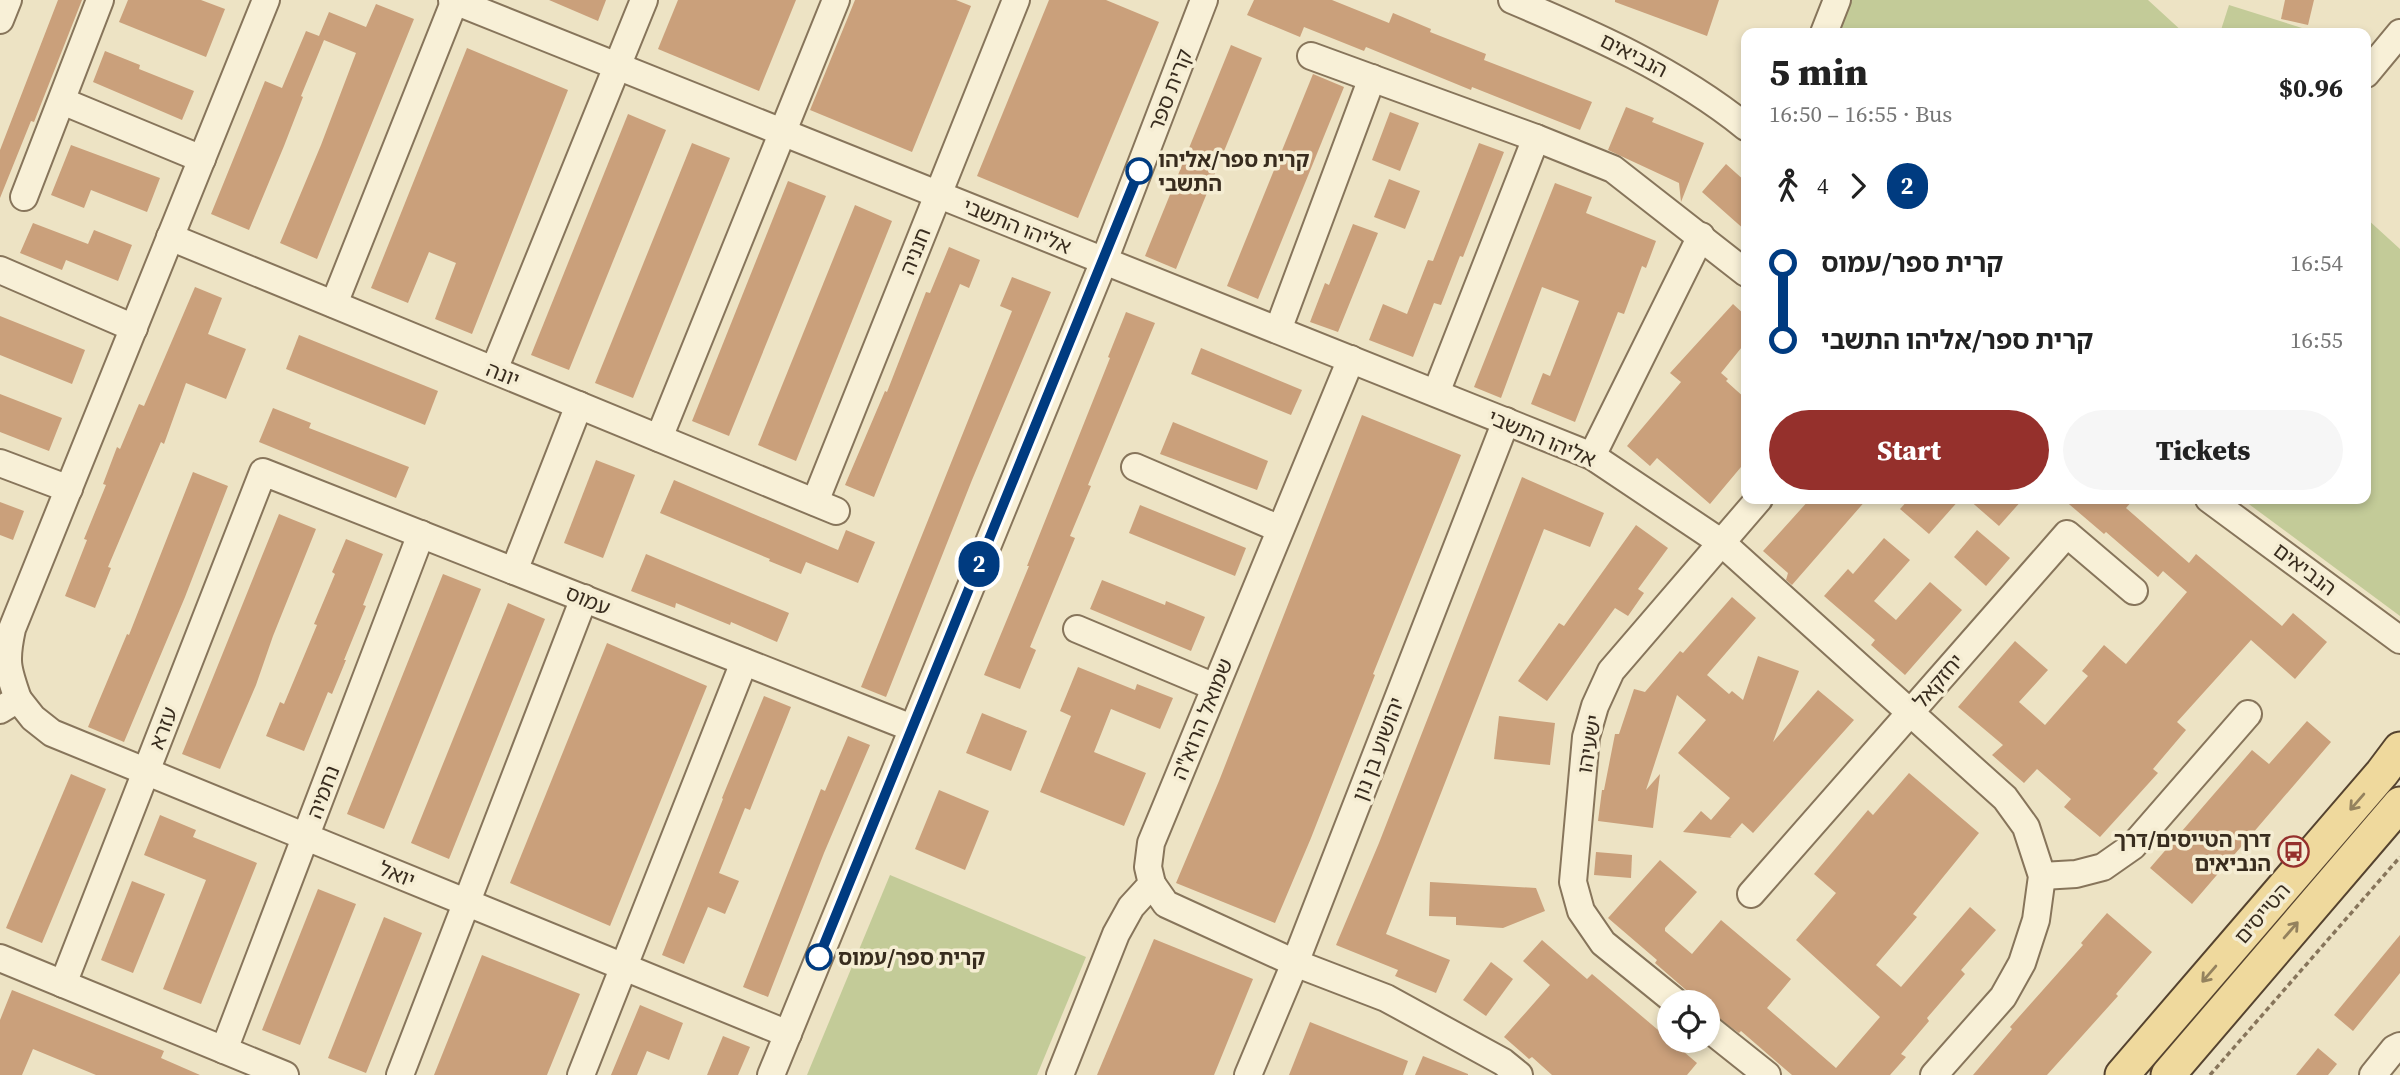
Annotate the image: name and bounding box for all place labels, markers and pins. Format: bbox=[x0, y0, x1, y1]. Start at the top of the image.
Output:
place label: קרית ספר/אליהו התשבי bbox=[1158, 145, 1310, 198]
marker: קרית ספר/אליהו התשבי bbox=[1126, 158, 1152, 184]
place label: דרך הטייסים/דרך הנביאים bbox=[2114, 825, 2271, 878]
bus stop icon: דרך הטייסים/דרך הנביאים bbox=[2277, 834, 2311, 868]
place label: קרית ספר/עמוס bbox=[838, 943, 985, 972]
marker: קרית ספר/עמוס bbox=[806, 944, 832, 970]

